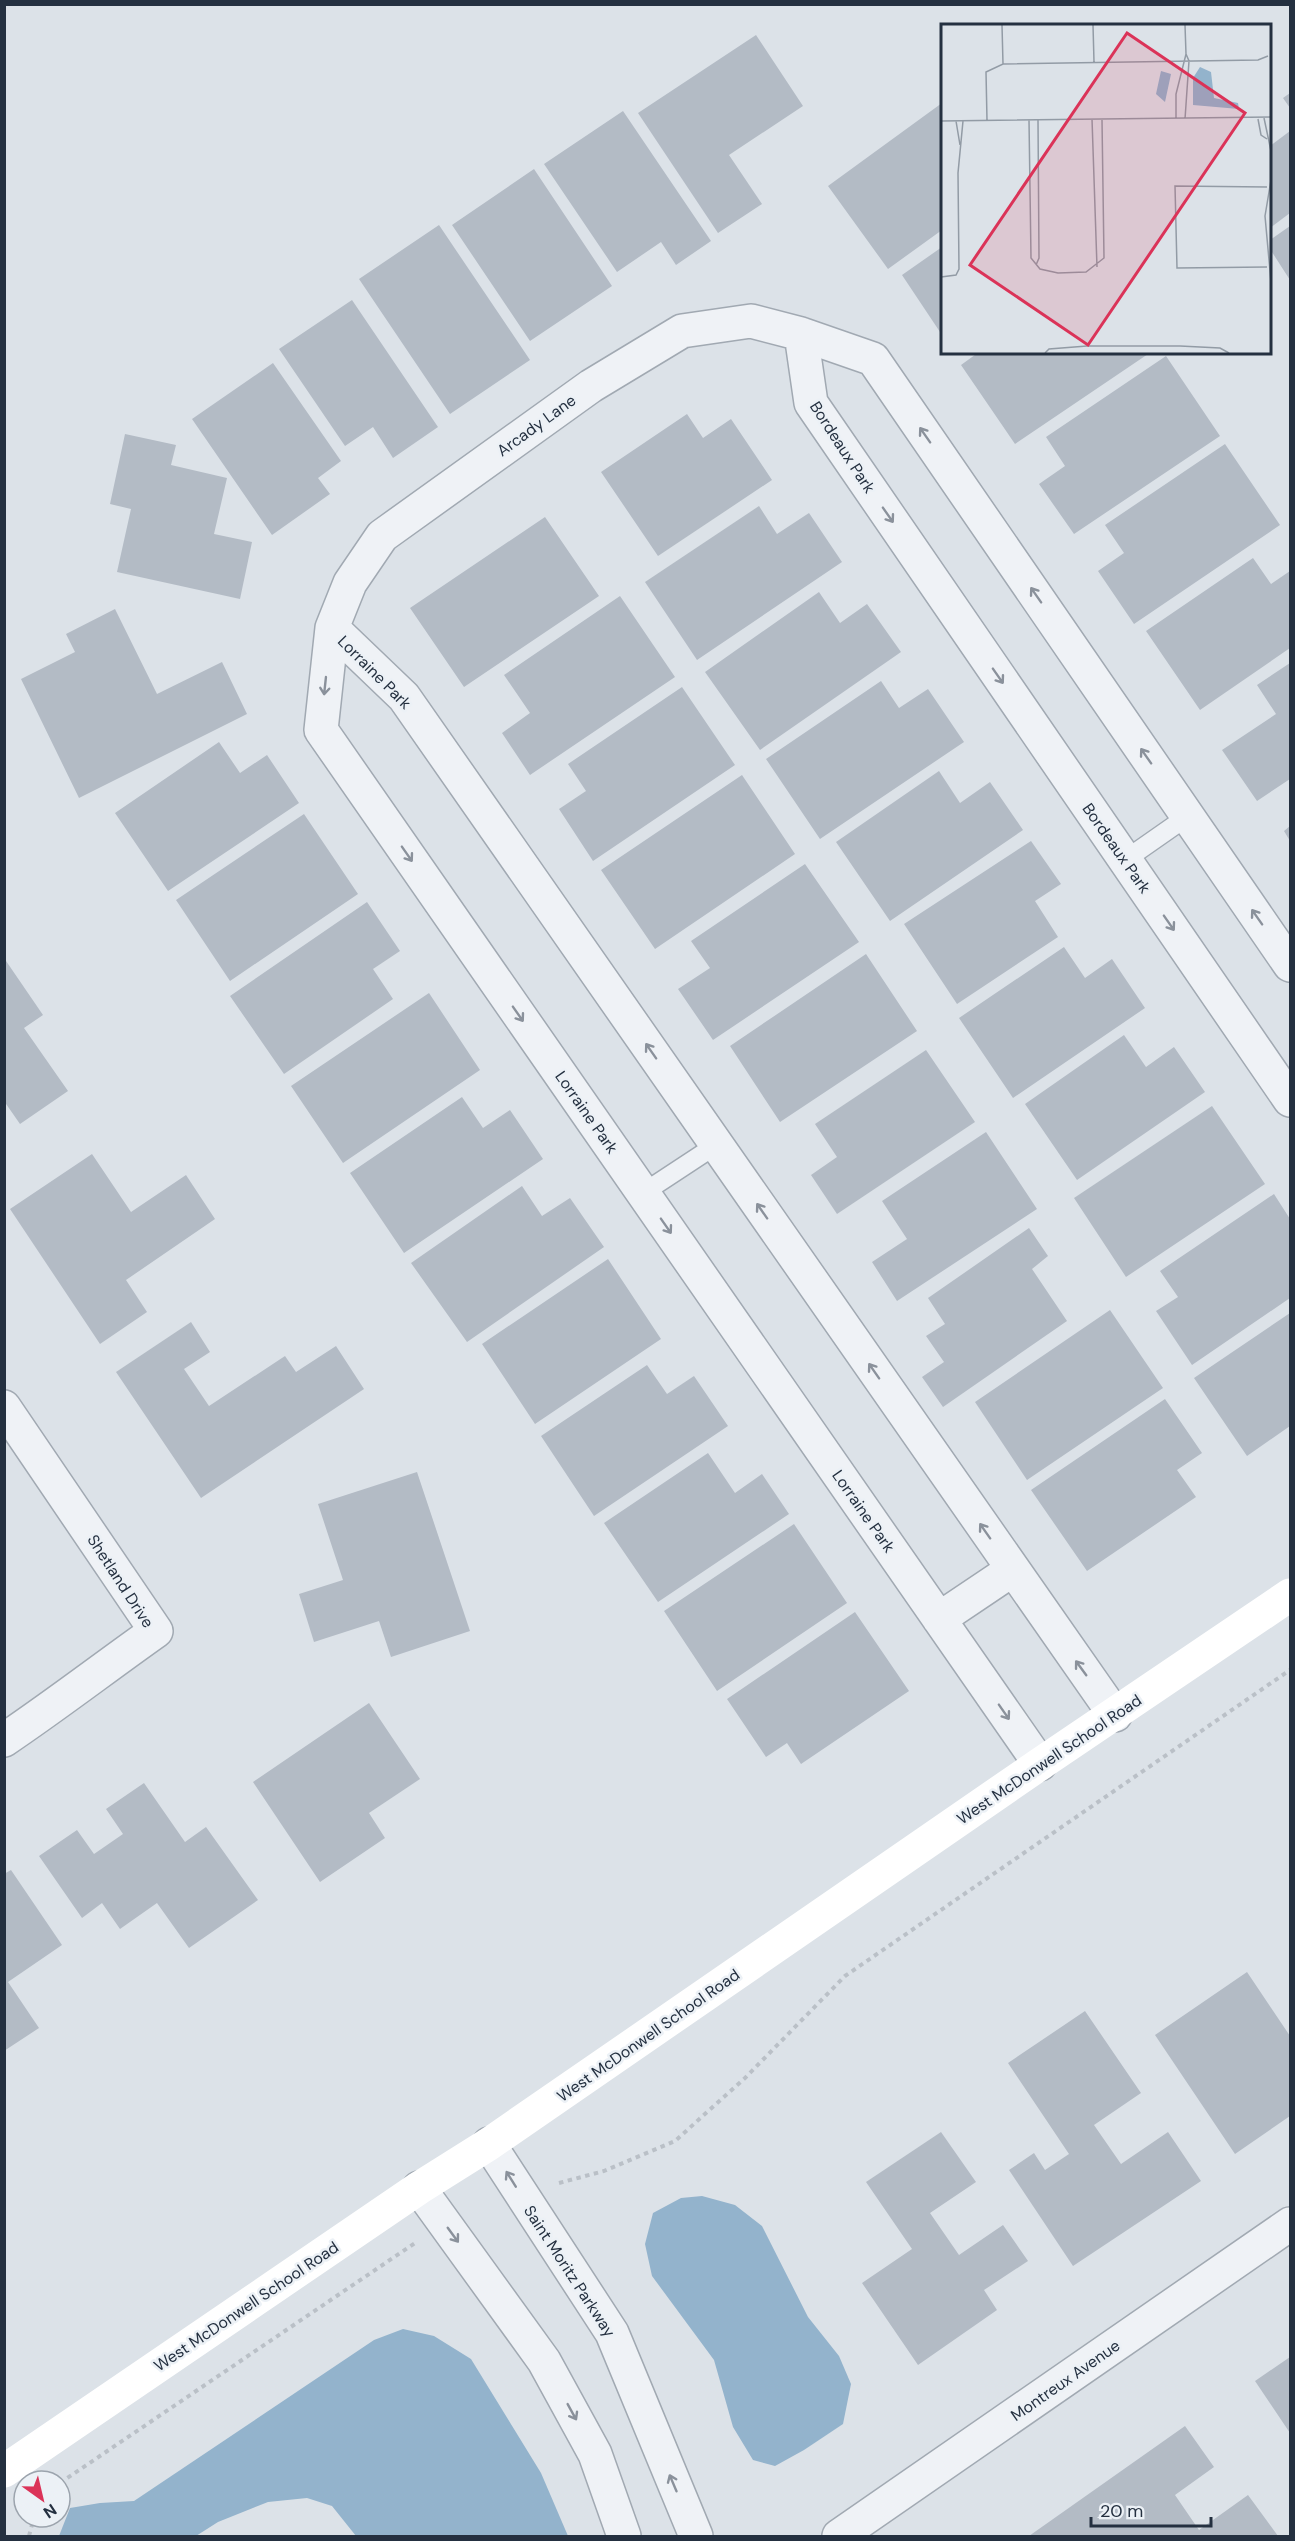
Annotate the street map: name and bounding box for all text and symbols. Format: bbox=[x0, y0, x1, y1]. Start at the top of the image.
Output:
inset map bbox=[941, 24, 1271, 354]
street label: Arcady Lane bbox=[493, 390, 580, 461]
street label: Bordeaux Park bbox=[805, 397, 880, 497]
one-way arrow bbox=[919, 427, 931, 444]
one-way arrow bbox=[882, 506, 894, 523]
one-way arrow bbox=[1030, 588, 1042, 604]
street label: Lorraine Park bbox=[333, 631, 416, 714]
one-way arrow bbox=[992, 667, 1004, 683]
one-way arrow bbox=[320, 676, 331, 696]
one-way arrow bbox=[1140, 748, 1152, 765]
street label: Bordeaux Park bbox=[1078, 799, 1155, 898]
one-way arrow bbox=[401, 845, 413, 862]
one-way arrow bbox=[1251, 909, 1263, 925]
one-way arrow bbox=[1163, 914, 1175, 930]
one-way arrow bbox=[512, 1005, 524, 1022]
one-way arrow bbox=[645, 1043, 657, 1059]
street label: Lorraine Park bbox=[550, 1067, 623, 1158]
one-way arrow bbox=[756, 1203, 768, 1219]
one-way arrow bbox=[660, 1217, 672, 1233]
one-way arrow bbox=[868, 1363, 880, 1379]
street label: Lorraine Park bbox=[827, 1466, 900, 1557]
one-way arrow bbox=[979, 1523, 991, 1539]
street label: Shetland Drive bbox=[83, 1531, 159, 1632]
one-way arrow bbox=[1075, 1660, 1087, 1676]
street label: West McDonwell School Road bbox=[953, 1690, 1146, 1829]
one-way arrow bbox=[998, 1703, 1010, 1719]
street label: West McDonwell School Road bbox=[553, 1964, 744, 2107]
one-way arrow bbox=[505, 2171, 517, 2188]
street label: Saint Moritz Parkway bbox=[519, 2201, 620, 2341]
one-way arrow bbox=[447, 2227, 459, 2243]
street label: West McDonwell School Road bbox=[150, 2237, 343, 2376]
street label: Montreux Avenue bbox=[1006, 2335, 1124, 2426]
one-way arrow bbox=[567, 2403, 578, 2421]
north arrow bbox=[12, 2469, 72, 2529]
one-way arrow bbox=[667, 2474, 678, 2493]
scale bar bbox=[1091, 2490, 1211, 2528]
text: N bbox=[39, 2499, 61, 2523]
text: 20 m bbox=[1100, 2499, 1143, 2523]

